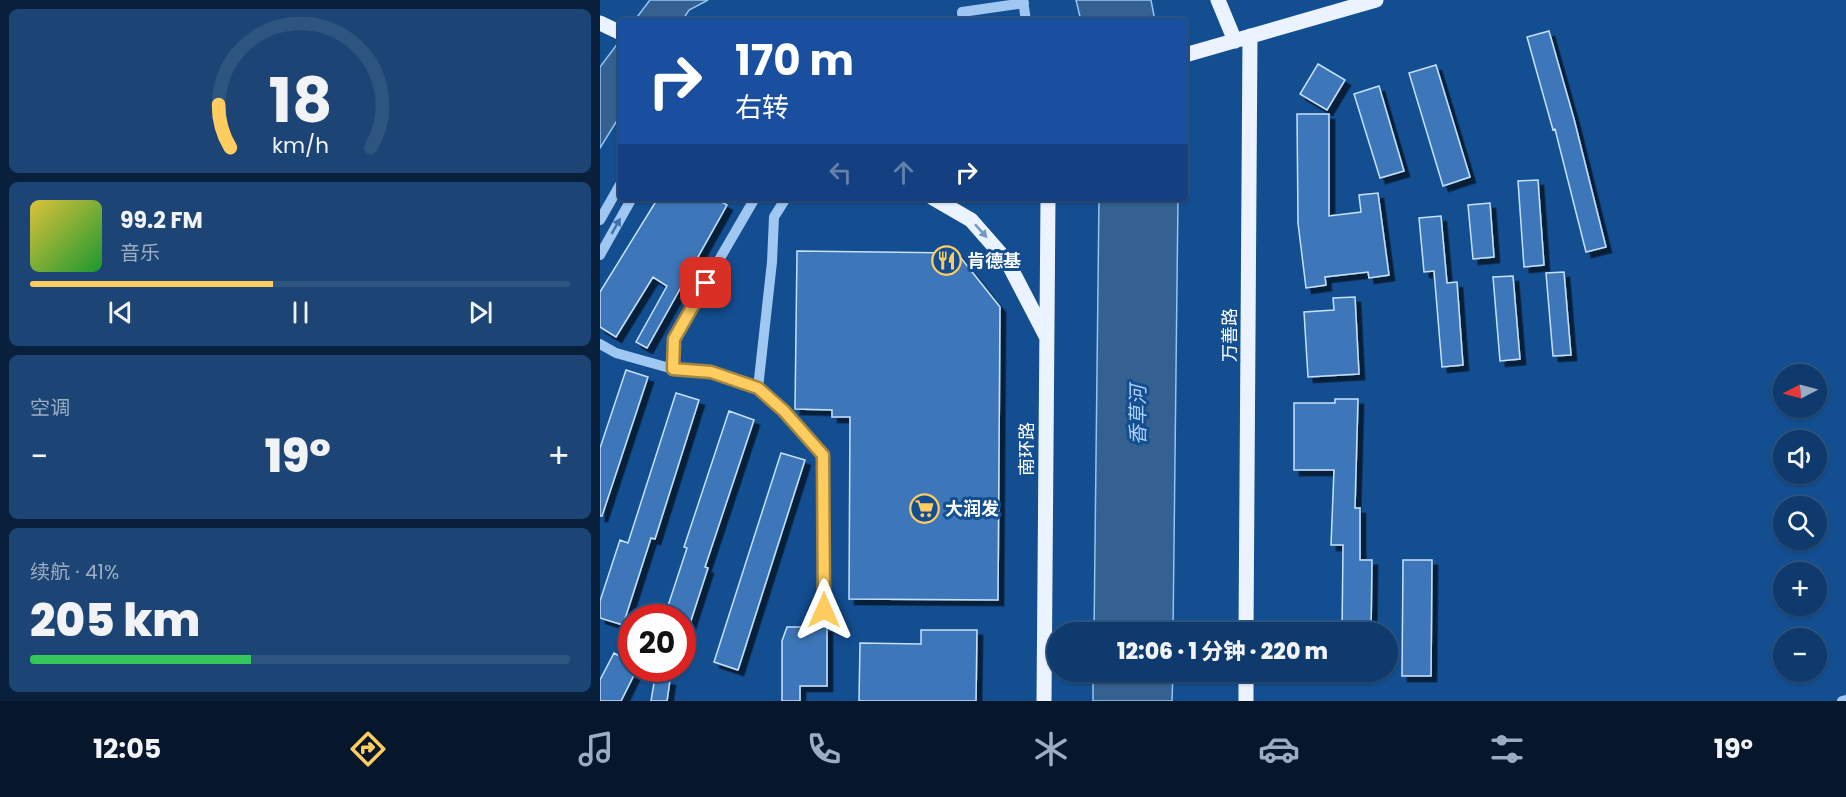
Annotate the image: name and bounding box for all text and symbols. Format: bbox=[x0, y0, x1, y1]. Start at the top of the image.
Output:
text: 170 m bbox=[735, 31, 854, 90]
icon: right bbox=[636, 42, 714, 120]
text: 18 bbox=[268, 56, 332, 144]
text: 右转 bbox=[735, 89, 789, 126]
text: km/h bbox=[271, 130, 329, 161]
icon: left bbox=[824, 156, 857, 189]
icon: ahead bbox=[887, 156, 920, 189]
icon: right bbox=[950, 156, 983, 189]
text: 99.2 FM bbox=[120, 205, 203, 236]
one-way arrow bbox=[611, 218, 621, 235]
one-way arrow bbox=[974, 223, 987, 238]
text: 音乐 bbox=[120, 239, 160, 267]
restaurant icon: 肯德基 bbox=[930, 244, 962, 276]
place label: 肯德基 bbox=[967, 248, 1021, 273]
pin bbox=[680, 257, 731, 308]
icon: arrive bbox=[689, 266, 722, 299]
icon: previous bbox=[104, 296, 137, 329]
icon: pause bbox=[284, 296, 317, 329]
icon: next bbox=[464, 296, 497, 329]
street label: 万善路 bbox=[1217, 308, 1242, 362]
north arrow bbox=[1773, 364, 1827, 418]
map controls bbox=[1773, 364, 1827, 682]
water label: 香草河 bbox=[1124, 381, 1152, 445]
text: 空调 bbox=[30, 394, 70, 422]
street label: 南环路 bbox=[1014, 422, 1039, 476]
text: 19° bbox=[265, 425, 331, 488]
button: sound bbox=[1773, 430, 1827, 484]
text: − bbox=[30, 433, 48, 480]
text: + bbox=[547, 433, 570, 480]
supermarket icon: 大润发 bbox=[908, 492, 940, 524]
place label: 大润发 bbox=[945, 496, 999, 521]
button: search bbox=[1773, 496, 1827, 550]
text: 续航 · 41% bbox=[30, 558, 119, 586]
button: + bbox=[1773, 562, 1827, 616]
position arrow bbox=[792, 578, 856, 642]
text: 205 km bbox=[30, 589, 200, 652]
speed limit sign: 20 bbox=[618, 604, 696, 682]
button: − bbox=[1773, 628, 1827, 682]
text: 12:06 · 1 分钟 · 220 m bbox=[1117, 636, 1328, 667]
icon: directions bbox=[347, 728, 389, 770]
icon: music bbox=[575, 728, 617, 770]
icon: phone bbox=[803, 728, 845, 770]
icon: climate bbox=[1030, 728, 1072, 770]
icon: car bbox=[1258, 728, 1300, 770]
icon: filters bbox=[1486, 728, 1528, 770]
text: 12:05 bbox=[93, 730, 161, 767]
text: 19° bbox=[1714, 730, 1753, 767]

